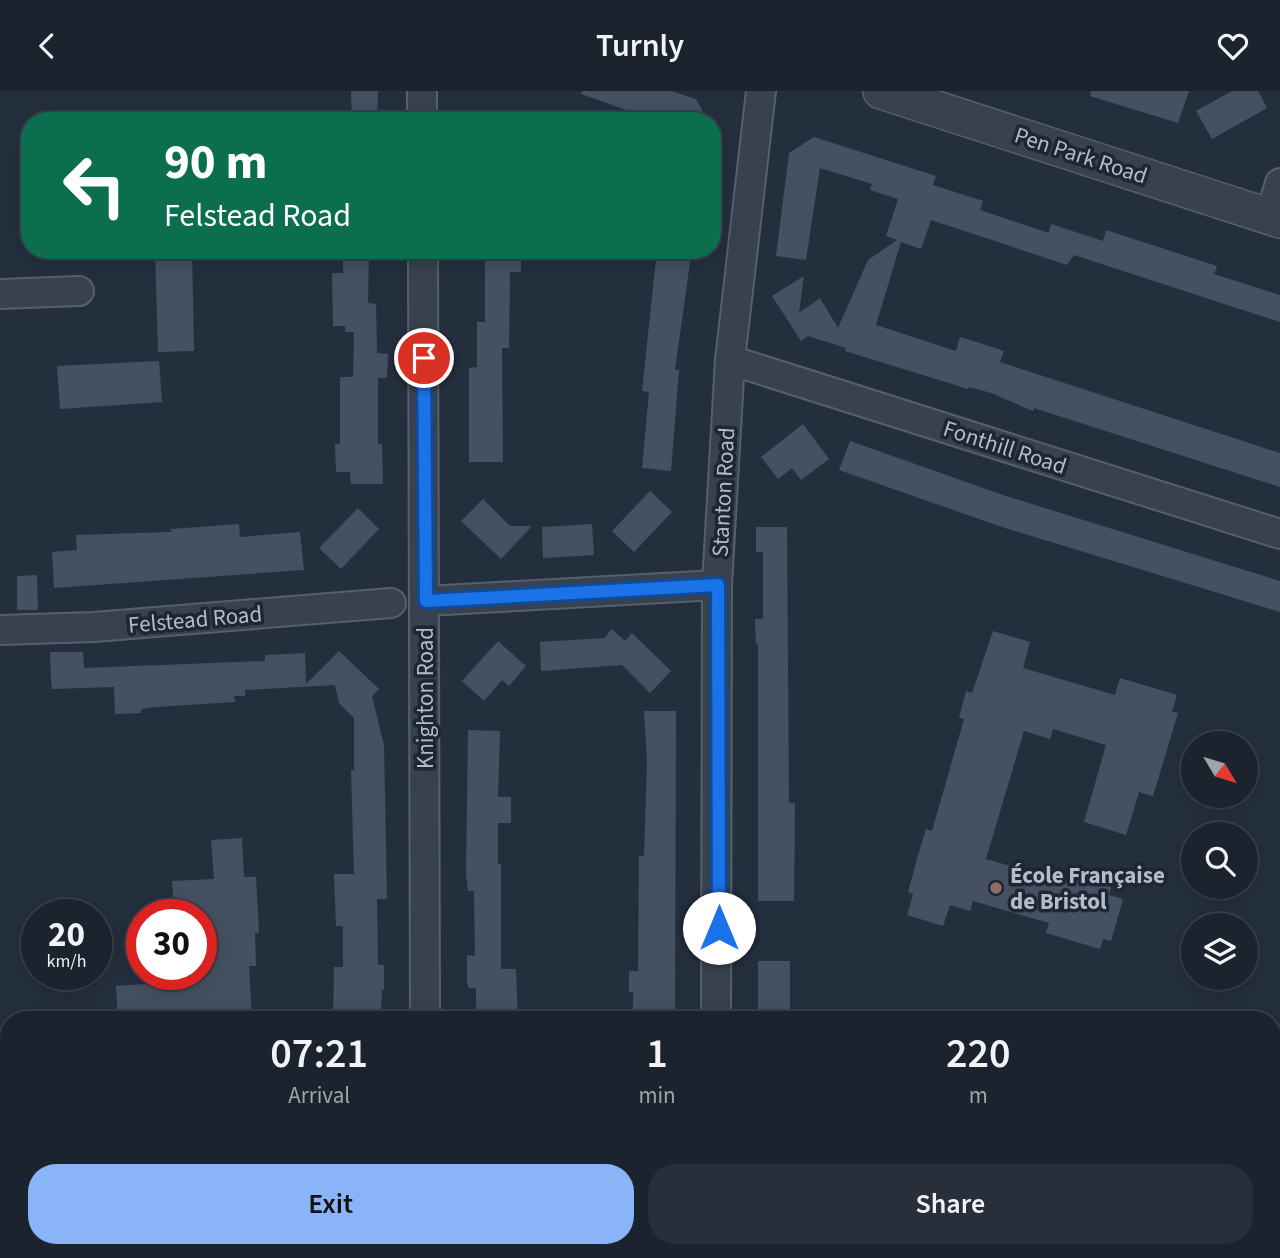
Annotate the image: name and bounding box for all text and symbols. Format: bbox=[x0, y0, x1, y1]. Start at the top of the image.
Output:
text: Turnly bbox=[596, 23, 684, 69]
icon: back bbox=[28, 27, 66, 65]
icon: heart bbox=[1214, 27, 1252, 65]
street label: Pen Park Road bbox=[1010, 118, 1152, 192]
text: 90 m bbox=[164, 128, 268, 198]
icon: left bbox=[49, 140, 140, 231]
text: Felstead Road bbox=[164, 193, 351, 239]
pin bbox=[394, 328, 454, 388]
icon: arrive bbox=[405, 339, 443, 377]
street label: Fonthill Road bbox=[939, 412, 1071, 483]
street label: Stanton Road bbox=[704, 426, 743, 558]
street label: Felstead Road bbox=[127, 597, 263, 642]
street label: Knighton Road bbox=[409, 627, 442, 769]
north arrow bbox=[1181, 731, 1258, 809]
map controls bbox=[1181, 731, 1258, 990]
button: search bbox=[1181, 822, 1258, 899]
place label: École Française de Bristol bbox=[1010, 859, 1165, 918]
marker: École Française de Bristol bbox=[988, 880, 1004, 896]
position arrow bbox=[682, 891, 756, 965]
speed limit sign: 30 bbox=[126, 899, 217, 990]
text: 20 bbox=[48, 910, 85, 960]
button: layers bbox=[1181, 913, 1258, 990]
text: km/h bbox=[47, 949, 86, 974]
text: 07:21 bbox=[270, 1024, 368, 1084]
text: 1 bbox=[646, 1024, 668, 1084]
text: 220 bbox=[946, 1024, 1011, 1084]
text: Arrival bbox=[288, 1079, 350, 1112]
text: min bbox=[638, 1079, 676, 1112]
text: m bbox=[969, 1079, 988, 1112]
button: Exit bbox=[28, 1164, 634, 1244]
button: Share bbox=[648, 1164, 1253, 1244]

